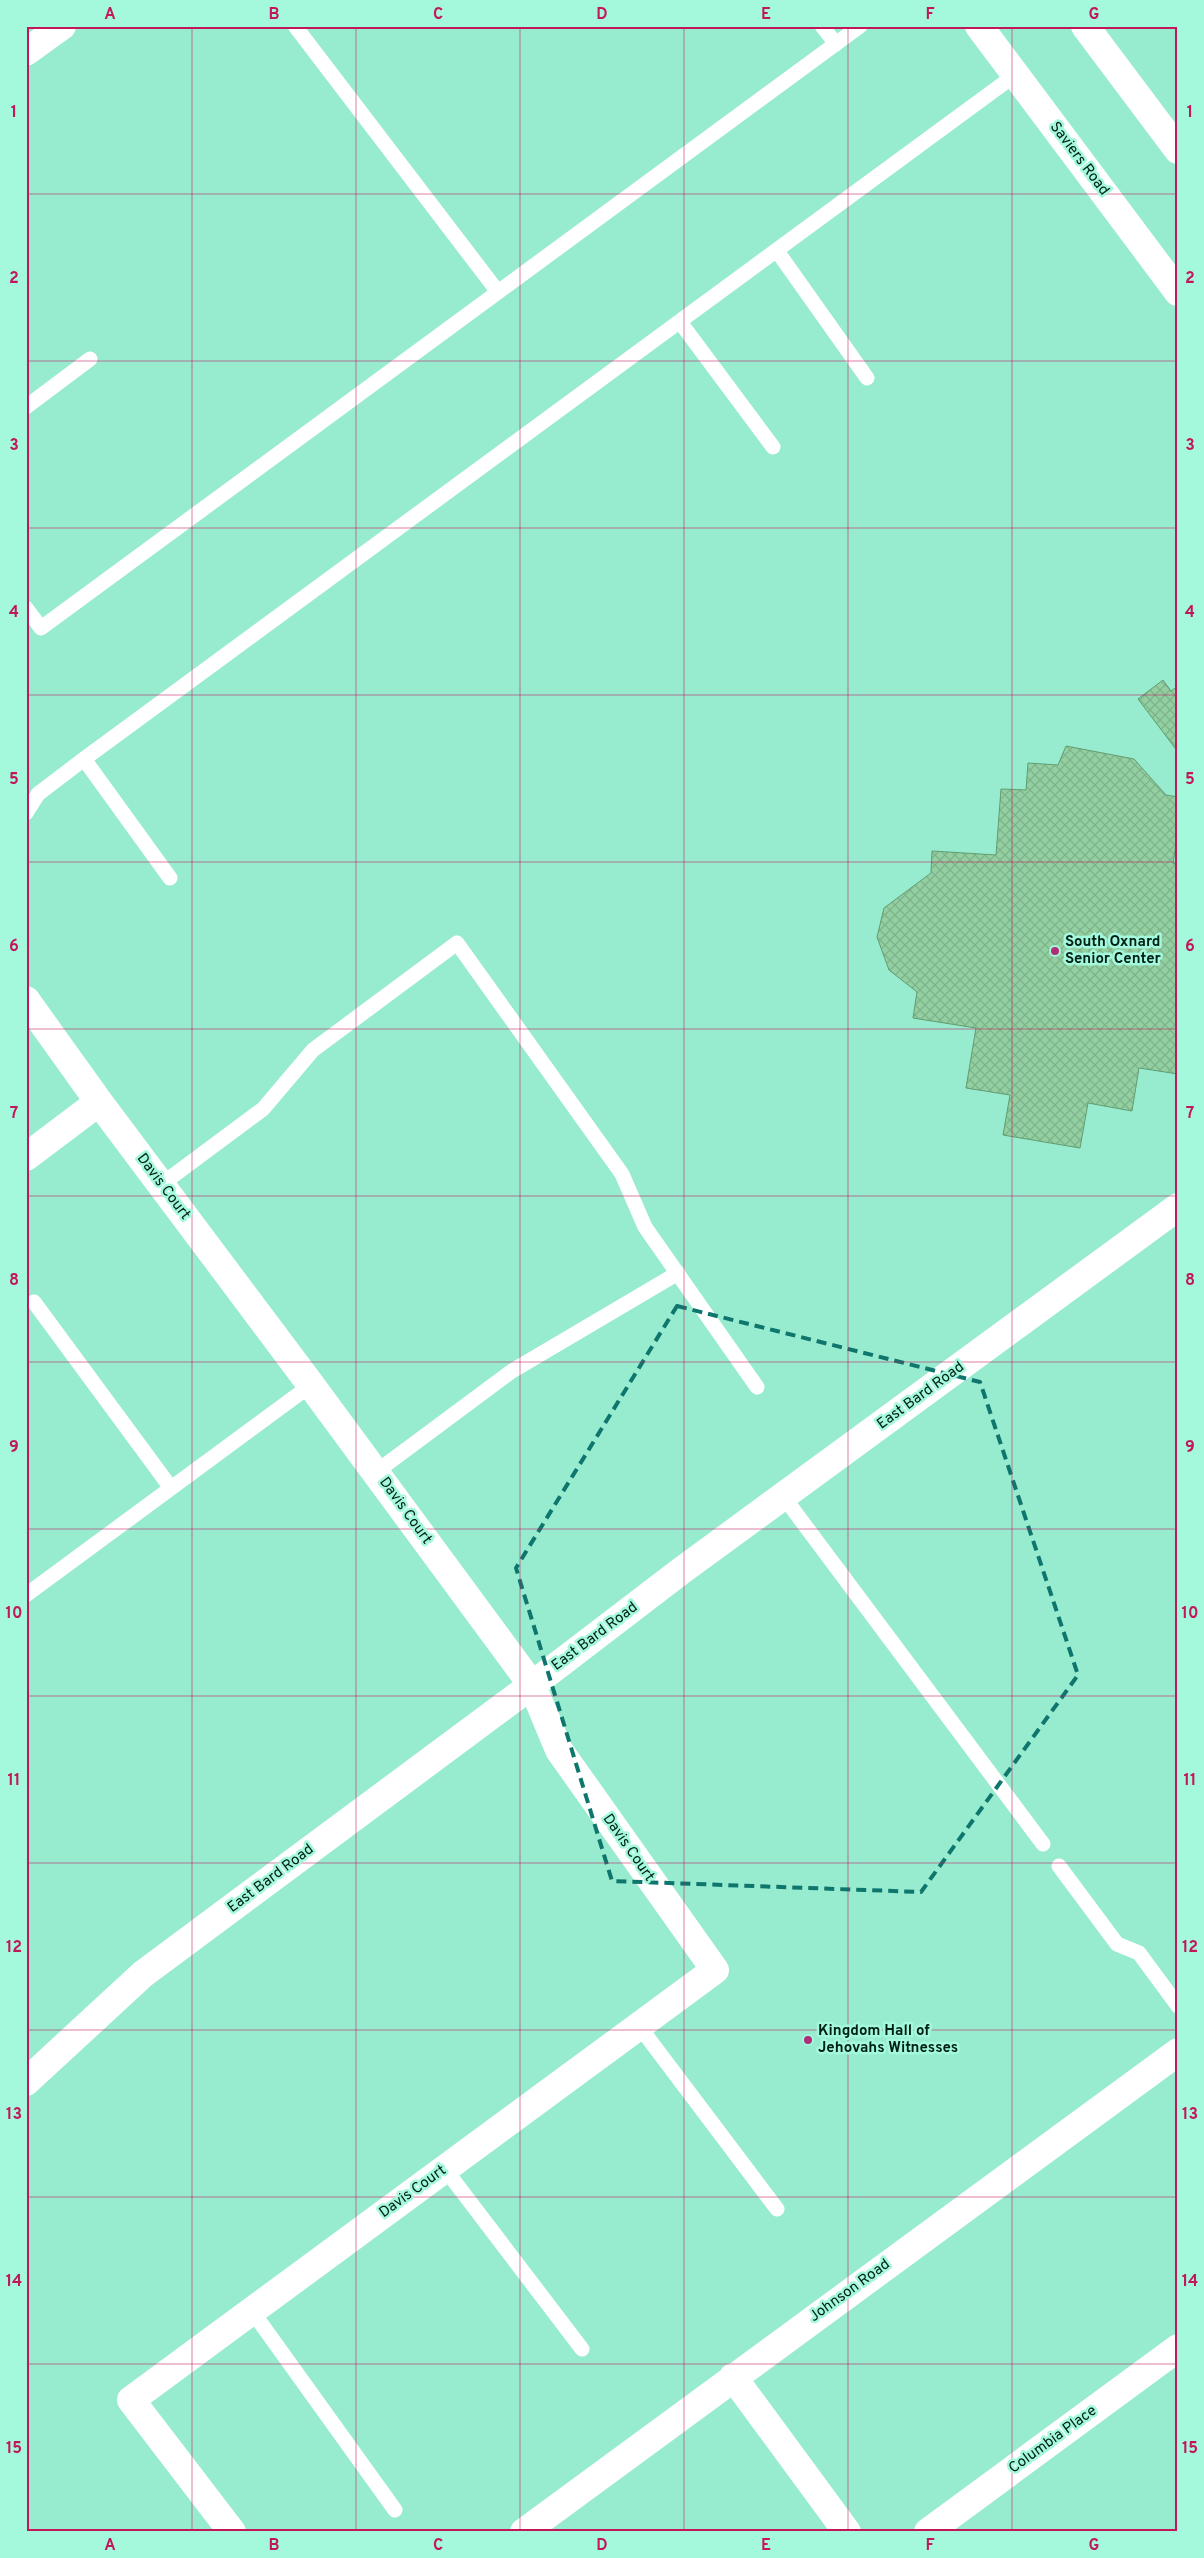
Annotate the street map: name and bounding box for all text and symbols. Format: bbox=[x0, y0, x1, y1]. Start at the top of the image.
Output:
text: A bbox=[104, 5, 116, 25]
text: B bbox=[268, 5, 280, 25]
text: C bbox=[433, 5, 443, 25]
text: D bbox=[596, 5, 608, 25]
text: E bbox=[761, 5, 771, 25]
text: F bbox=[925, 5, 935, 25]
text: G bbox=[1089, 5, 1099, 25]
text: 1 bbox=[11, 103, 17, 123]
text: 1 bbox=[1187, 103, 1193, 123]
street label: Saviers Road bbox=[1045, 118, 1113, 200]
text: 2 bbox=[9, 269, 19, 289]
text: 2 bbox=[1185, 269, 1195, 289]
text: 3 bbox=[9, 436, 19, 456]
text: 3 bbox=[1185, 436, 1195, 456]
text: 4 bbox=[9, 603, 19, 623]
text: 4 bbox=[1185, 603, 1195, 623]
text: 5 bbox=[9, 770, 19, 790]
text: 5 bbox=[1185, 770, 1195, 790]
place label: South Oxnard Senior Center bbox=[1065, 933, 1162, 969]
text: 6 bbox=[9, 937, 19, 957]
text: 6 bbox=[1185, 937, 1195, 957]
marker: South Oxnard Senior Center bbox=[1049, 945, 1061, 957]
text: 7 bbox=[10, 1104, 18, 1124]
text: 7 bbox=[1186, 1104, 1194, 1124]
street label: Davis Court bbox=[132, 1150, 194, 1224]
text: 8 bbox=[9, 1271, 19, 1291]
text: 8 bbox=[1185, 1271, 1195, 1291]
street label: East Bard Road bbox=[874, 1358, 968, 1434]
text: 9 bbox=[9, 1438, 19, 1458]
text: 9 bbox=[1185, 1438, 1195, 1458]
street label: Davis Court bbox=[374, 1474, 436, 1548]
street label: East Bard Road bbox=[548, 1598, 642, 1676]
text: 10 bbox=[6, 1604, 22, 1624]
text: 10 bbox=[1182, 1604, 1198, 1624]
text: 11 bbox=[8, 1771, 20, 1791]
text: 11 bbox=[1184, 1771, 1196, 1791]
street label: Davis Court bbox=[598, 1810, 658, 1886]
street label: East Bard Road bbox=[224, 1840, 318, 1918]
text: 12 bbox=[6, 1938, 22, 1958]
text: 12 bbox=[1182, 1938, 1198, 1958]
place label: Kingdom Hall of Jehovahs Witnesses bbox=[818, 2022, 958, 2058]
marker: Kingdom Hall of Jehovahs Witnesses bbox=[802, 2034, 814, 2046]
text: 13 bbox=[6, 2105, 22, 2125]
text: 13 bbox=[1182, 2105, 1198, 2125]
street label: Davis Court bbox=[376, 2161, 450, 2223]
street label: Johnson Road bbox=[806, 2255, 894, 2327]
text: 14 bbox=[6, 2272, 22, 2292]
text: 14 bbox=[1182, 2272, 1198, 2292]
street label: Columbia Place bbox=[1005, 2402, 1101, 2478]
text: 15 bbox=[6, 2439, 22, 2459]
text: 15 bbox=[1182, 2439, 1198, 2459]
text: A bbox=[104, 2536, 116, 2556]
text: B bbox=[268, 2536, 280, 2556]
text: C bbox=[433, 2536, 443, 2556]
text: D bbox=[596, 2536, 608, 2556]
text: E bbox=[761, 2536, 771, 2556]
text: F bbox=[925, 2536, 935, 2556]
text: G bbox=[1089, 2536, 1099, 2556]

